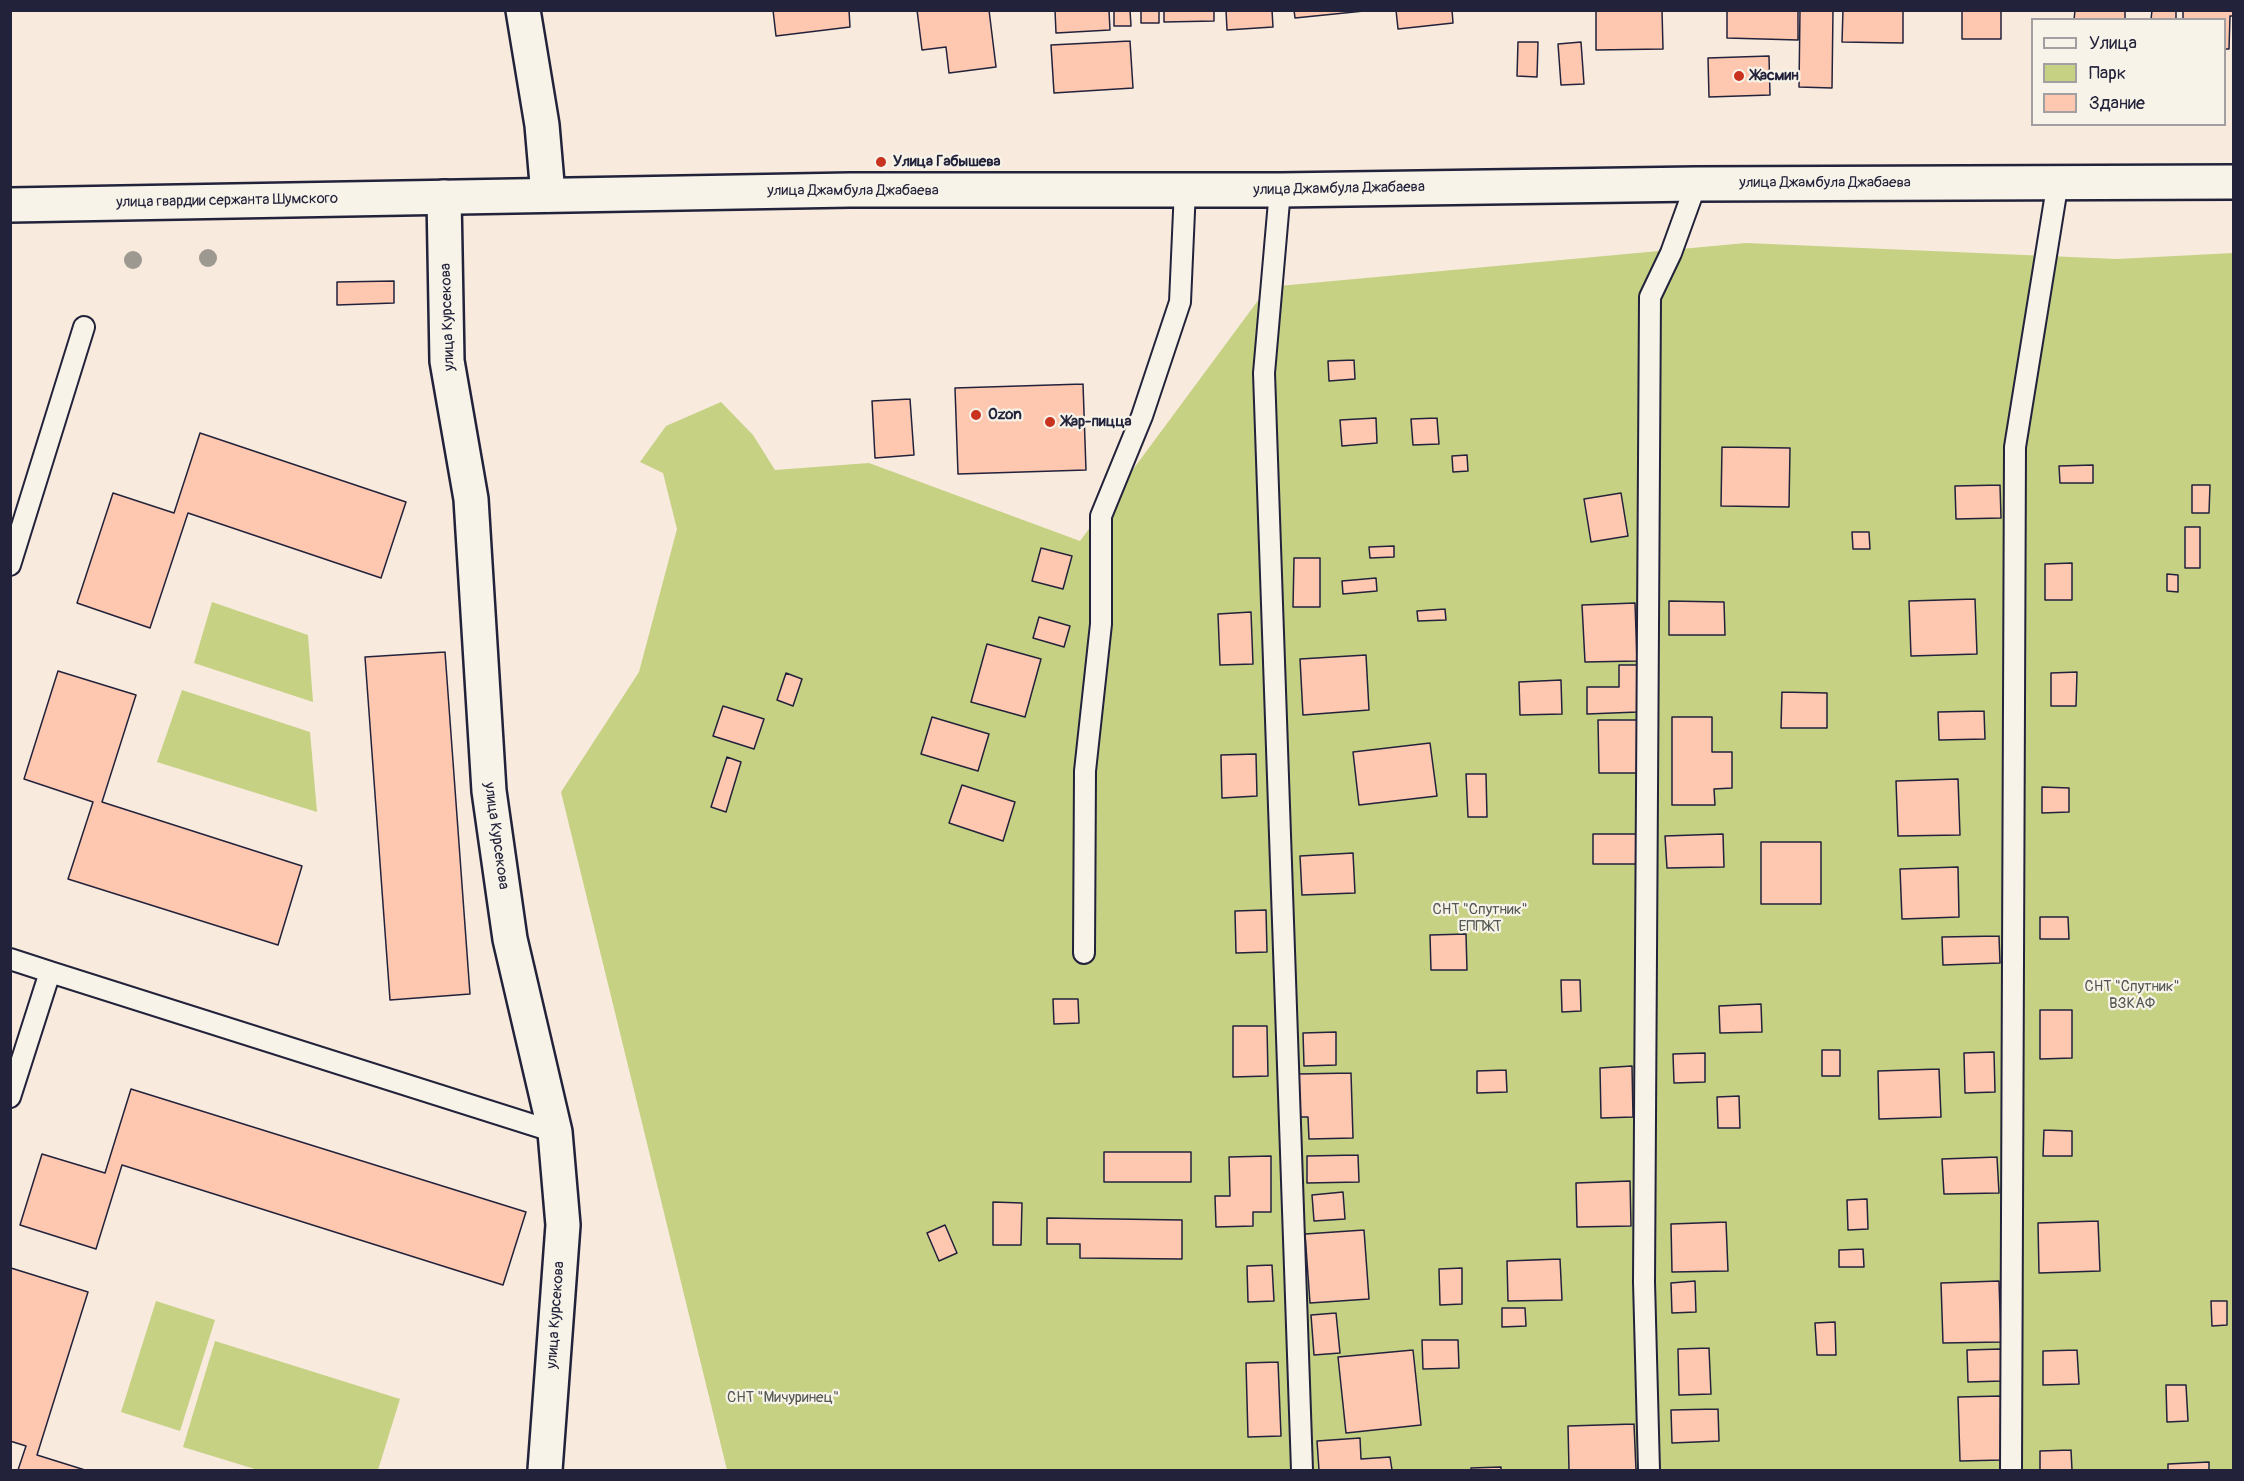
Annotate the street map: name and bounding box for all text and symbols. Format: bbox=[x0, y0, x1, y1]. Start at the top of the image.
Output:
legend bbox=[2031, 18, 2226, 126]
text: Улица bbox=[2089, 32, 2137, 55]
text: Парк bbox=[2089, 62, 2126, 85]
place label: Жасмин bbox=[1751, 67, 1799, 85]
marker: Жасмин bbox=[1732, 69, 1746, 83]
text: Здание bbox=[2089, 92, 2145, 115]
place label: Улица Габышева bbox=[893, 153, 1001, 171]
marker: Улица Габышева bbox=[874, 155, 888, 169]
street label: улица Джамбула Джабаева bbox=[1739, 174, 1911, 192]
street label: улица Джамбула Джабаева bbox=[1253, 179, 1425, 199]
street label: улица Джамбула Джабаева bbox=[767, 182, 939, 200]
street label: улица гвардии сержанта Шумского bbox=[116, 190, 338, 212]
street label: улица Курсекова bbox=[437, 263, 459, 371]
place label: Ozon bbox=[988, 406, 1022, 424]
marker: Ozon bbox=[969, 408, 983, 422]
place label: Жар-пицца bbox=[1062, 413, 1132, 431]
marker: Жар-пицца bbox=[1043, 415, 1057, 429]
street label: улица Курсекова bbox=[480, 781, 512, 891]
park label: СНТ "Спутник" ЕППЖТ bbox=[1432, 901, 1528, 936]
park label: СНТ "Спутник" ВЗКАФ bbox=[2084, 978, 2180, 1013]
street label: улица Курсекова bbox=[543, 1261, 569, 1369]
park label: СНТ "Мичуринец" bbox=[727, 1389, 839, 1407]

